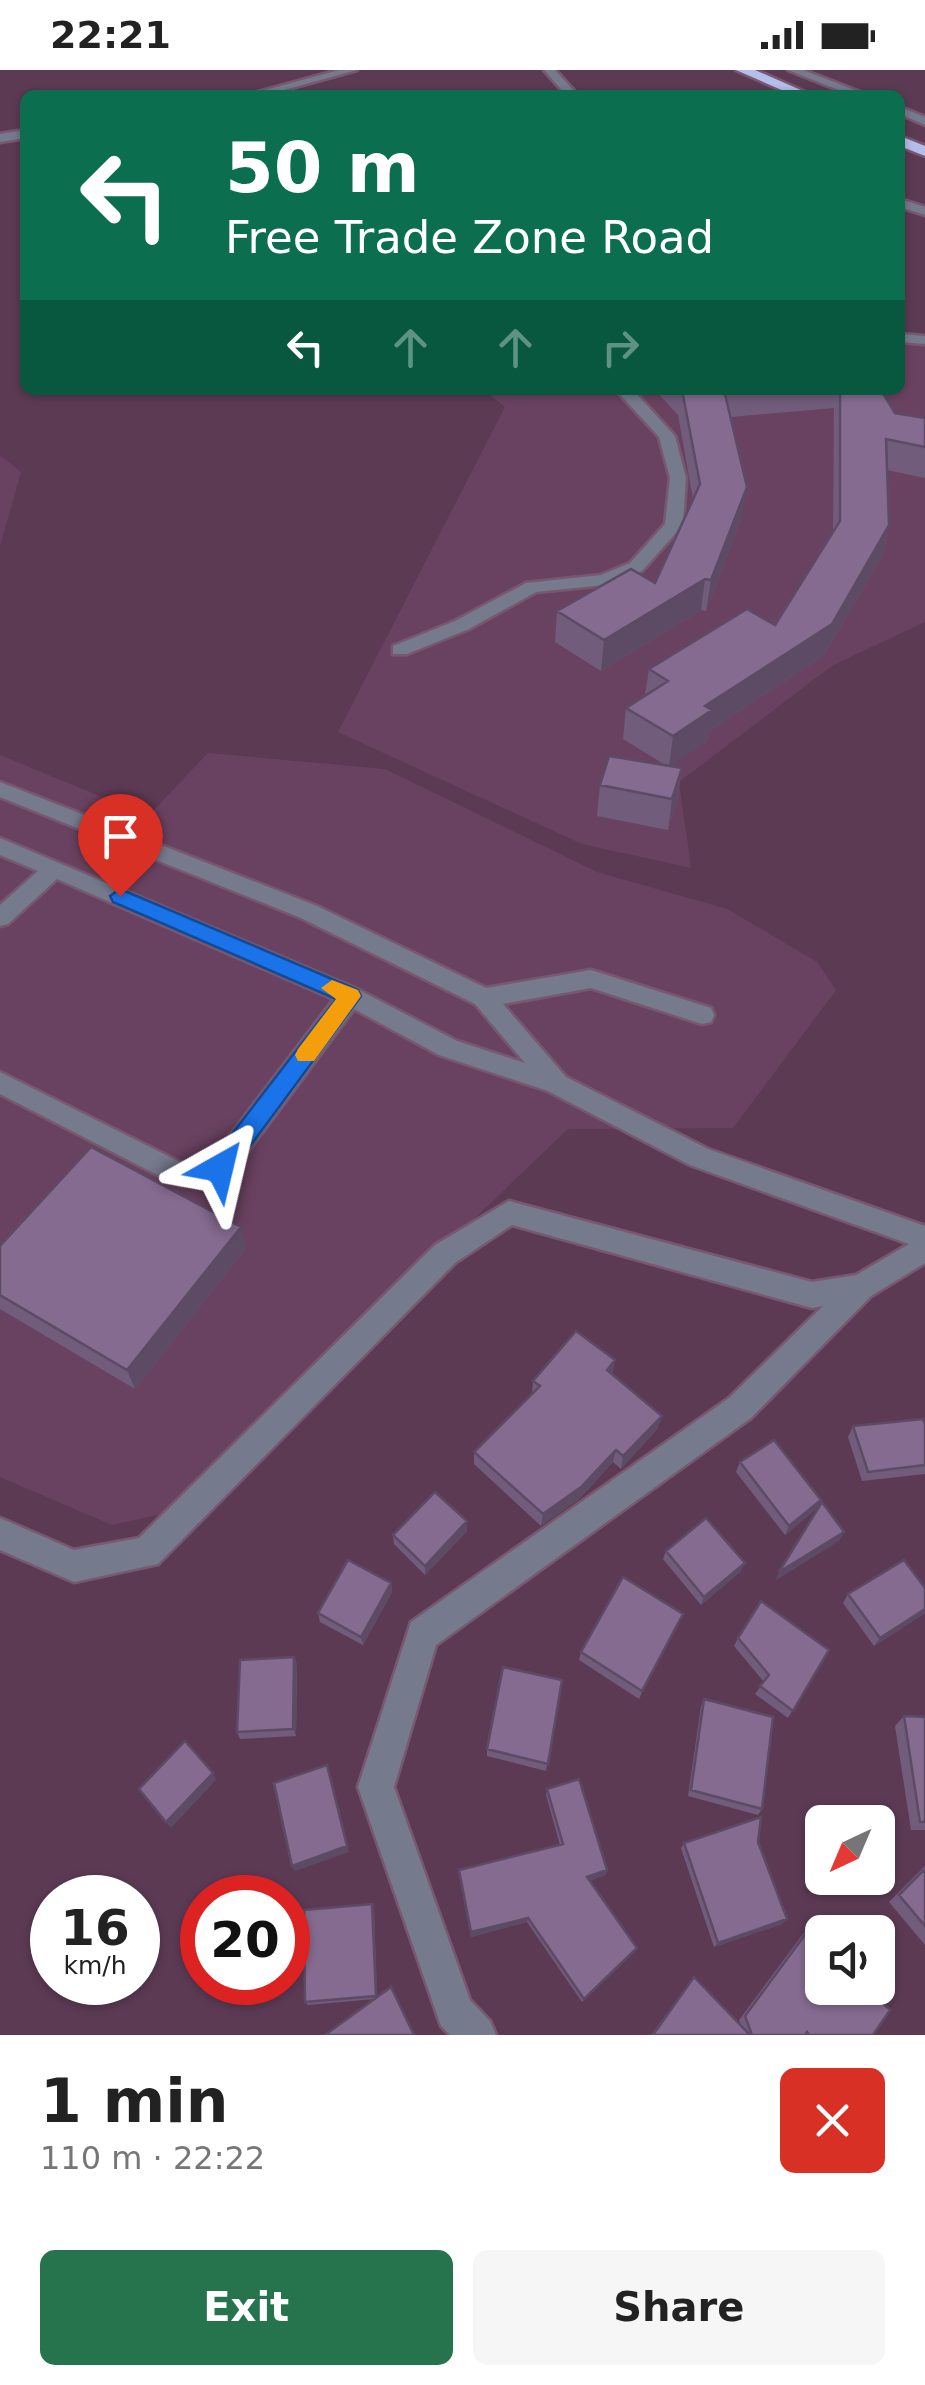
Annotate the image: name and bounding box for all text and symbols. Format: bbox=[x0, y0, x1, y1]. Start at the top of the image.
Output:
text: 22:21 bbox=[50, 13, 171, 57]
text: 50 m bbox=[225, 127, 420, 209]
icon: left bbox=[60, 130, 190, 260]
text: Free Trade Zone Road bbox=[225, 211, 714, 264]
icon: left bbox=[278, 320, 333, 375]
icon: ahead bbox=[383, 320, 438, 375]
icon: ahead bbox=[488, 320, 543, 375]
icon: right bbox=[593, 320, 648, 375]
pin bbox=[78, 794, 163, 897]
icon: arrive bbox=[93, 809, 148, 864]
position arrow bbox=[168, 1116, 272, 1220]
north arrow bbox=[805, 1805, 895, 1895]
map controls bbox=[805, 1805, 895, 2005]
speed limit sign: 20 bbox=[180, 1875, 310, 2005]
text: 16 bbox=[60, 1899, 130, 1957]
button: sound bbox=[805, 1915, 895, 2005]
text: km/h bbox=[63, 1951, 127, 1980]
text: 1 min bbox=[40, 2066, 228, 2136]
button: close bbox=[780, 2068, 885, 2173]
text: 110 m · 22:22 bbox=[40, 2139, 265, 2177]
button: Exit bbox=[40, 2250, 453, 2365]
button: Share bbox=[473, 2250, 885, 2365]

